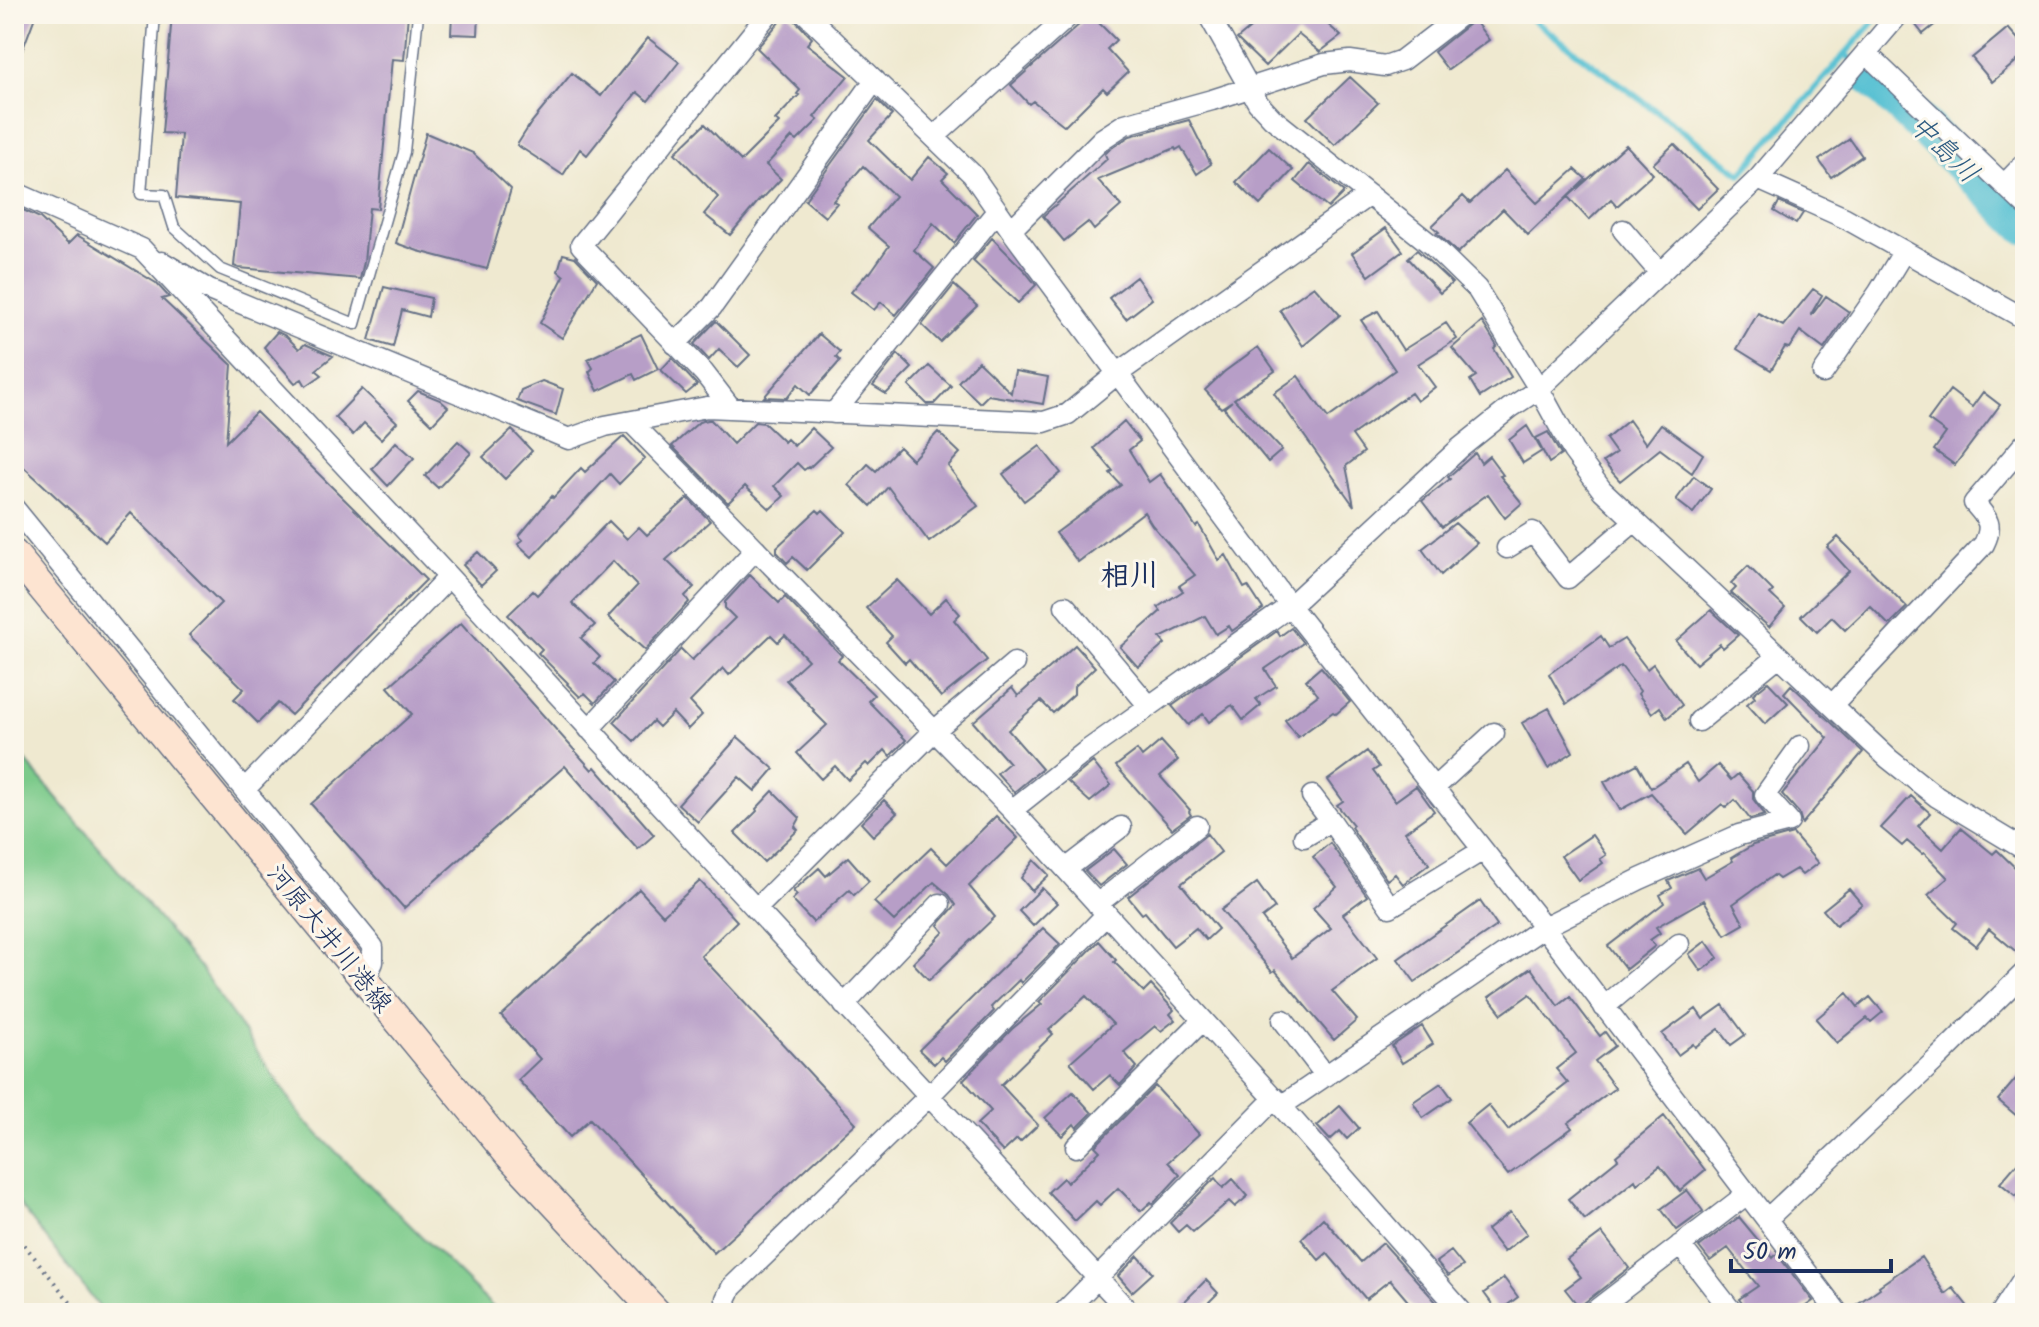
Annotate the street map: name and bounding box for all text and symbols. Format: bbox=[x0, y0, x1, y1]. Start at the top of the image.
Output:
water label: 中島川 bbox=[1897, 104, 1989, 195]
district label: 相川 bbox=[1100, 553, 1160, 601]
street label: 河原大井川港線 bbox=[255, 855, 402, 1023]
scale bar bbox=[1731, 1223, 1891, 1273]
text: 50 m bbox=[1743, 1233, 1797, 1272]

